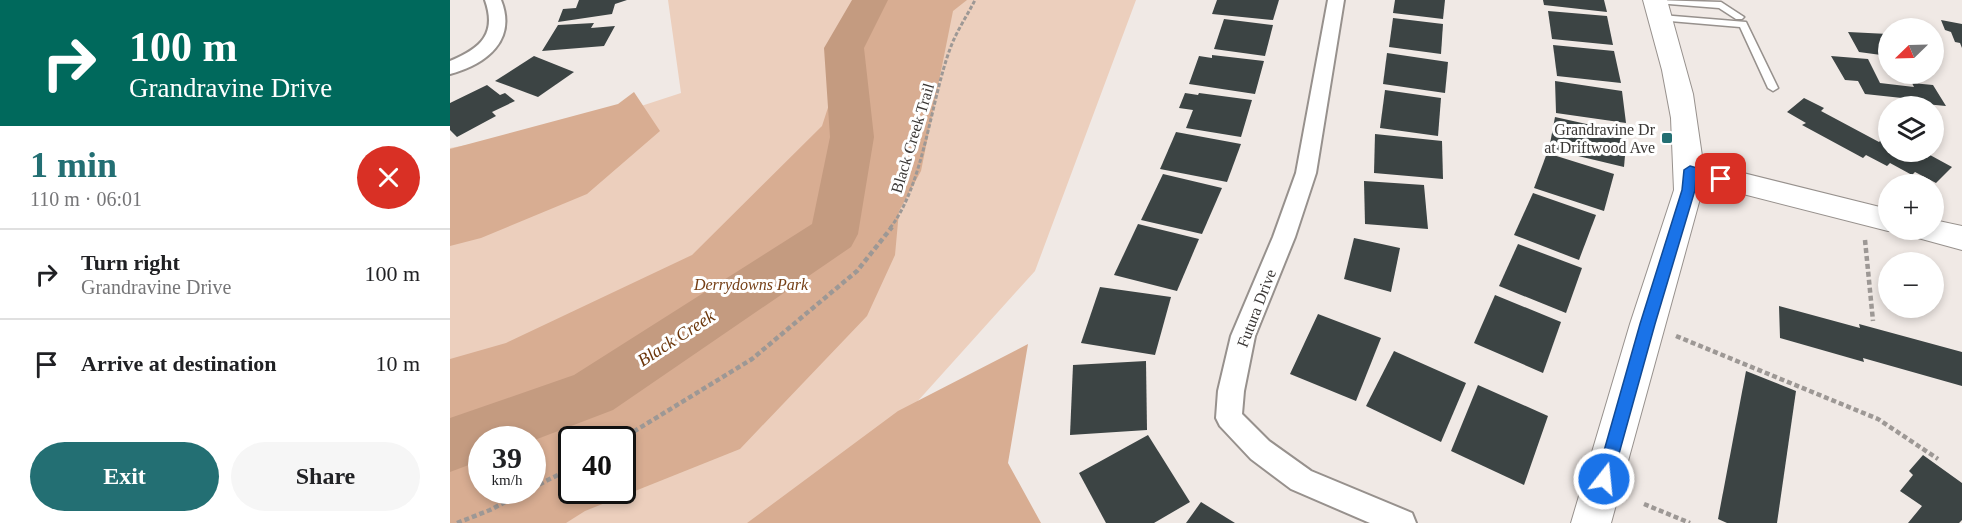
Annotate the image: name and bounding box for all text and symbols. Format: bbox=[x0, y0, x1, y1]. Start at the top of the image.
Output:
north arrow bbox=[1878, 18, 1944, 84]
map controls bbox=[1878, 18, 1944, 318]
icon: right bbox=[30, 24, 108, 102]
text: 100 m bbox=[129, 24, 238, 70]
text: Grandravine Drive bbox=[129, 73, 332, 103]
street label: Black Creek Trail bbox=[888, 81, 937, 195]
button: layers bbox=[1878, 96, 1944, 162]
place label: Grandravine Dr at Driftwood Ave bbox=[1544, 121, 1656, 156]
marker: Grandravine Dr at Driftwood Ave bbox=[1660, 131, 1674, 145]
text: 1 min bbox=[30, 145, 117, 185]
button: close bbox=[357, 146, 420, 209]
pin bbox=[1695, 153, 1746, 204]
icon: arrive bbox=[1704, 162, 1737, 195]
button: + bbox=[1878, 174, 1944, 240]
text: 110 m · 06:01 bbox=[30, 188, 142, 210]
text: Turn right bbox=[81, 250, 180, 275]
button: − bbox=[1878, 252, 1944, 318]
icon: right bbox=[30, 258, 63, 291]
text: 100 m bbox=[364, 261, 420, 286]
street label: Futura Drive bbox=[1234, 267, 1279, 350]
text: Grandravine Drive bbox=[81, 276, 232, 298]
park label: Derrydowns Park bbox=[693, 276, 809, 294]
water label: Black Creek bbox=[634, 305, 719, 370]
icon: arrive bbox=[30, 348, 63, 381]
text: Arrive at destination bbox=[81, 351, 277, 376]
text: 10 m bbox=[375, 351, 420, 376]
speed limit sign: 40 bbox=[558, 426, 636, 504]
text: 39 bbox=[492, 441, 522, 474]
button: Exit bbox=[30, 442, 219, 511]
button: Share bbox=[231, 442, 420, 511]
position arrow bbox=[1572, 447, 1636, 511]
text: km/h bbox=[492, 472, 522, 488]

